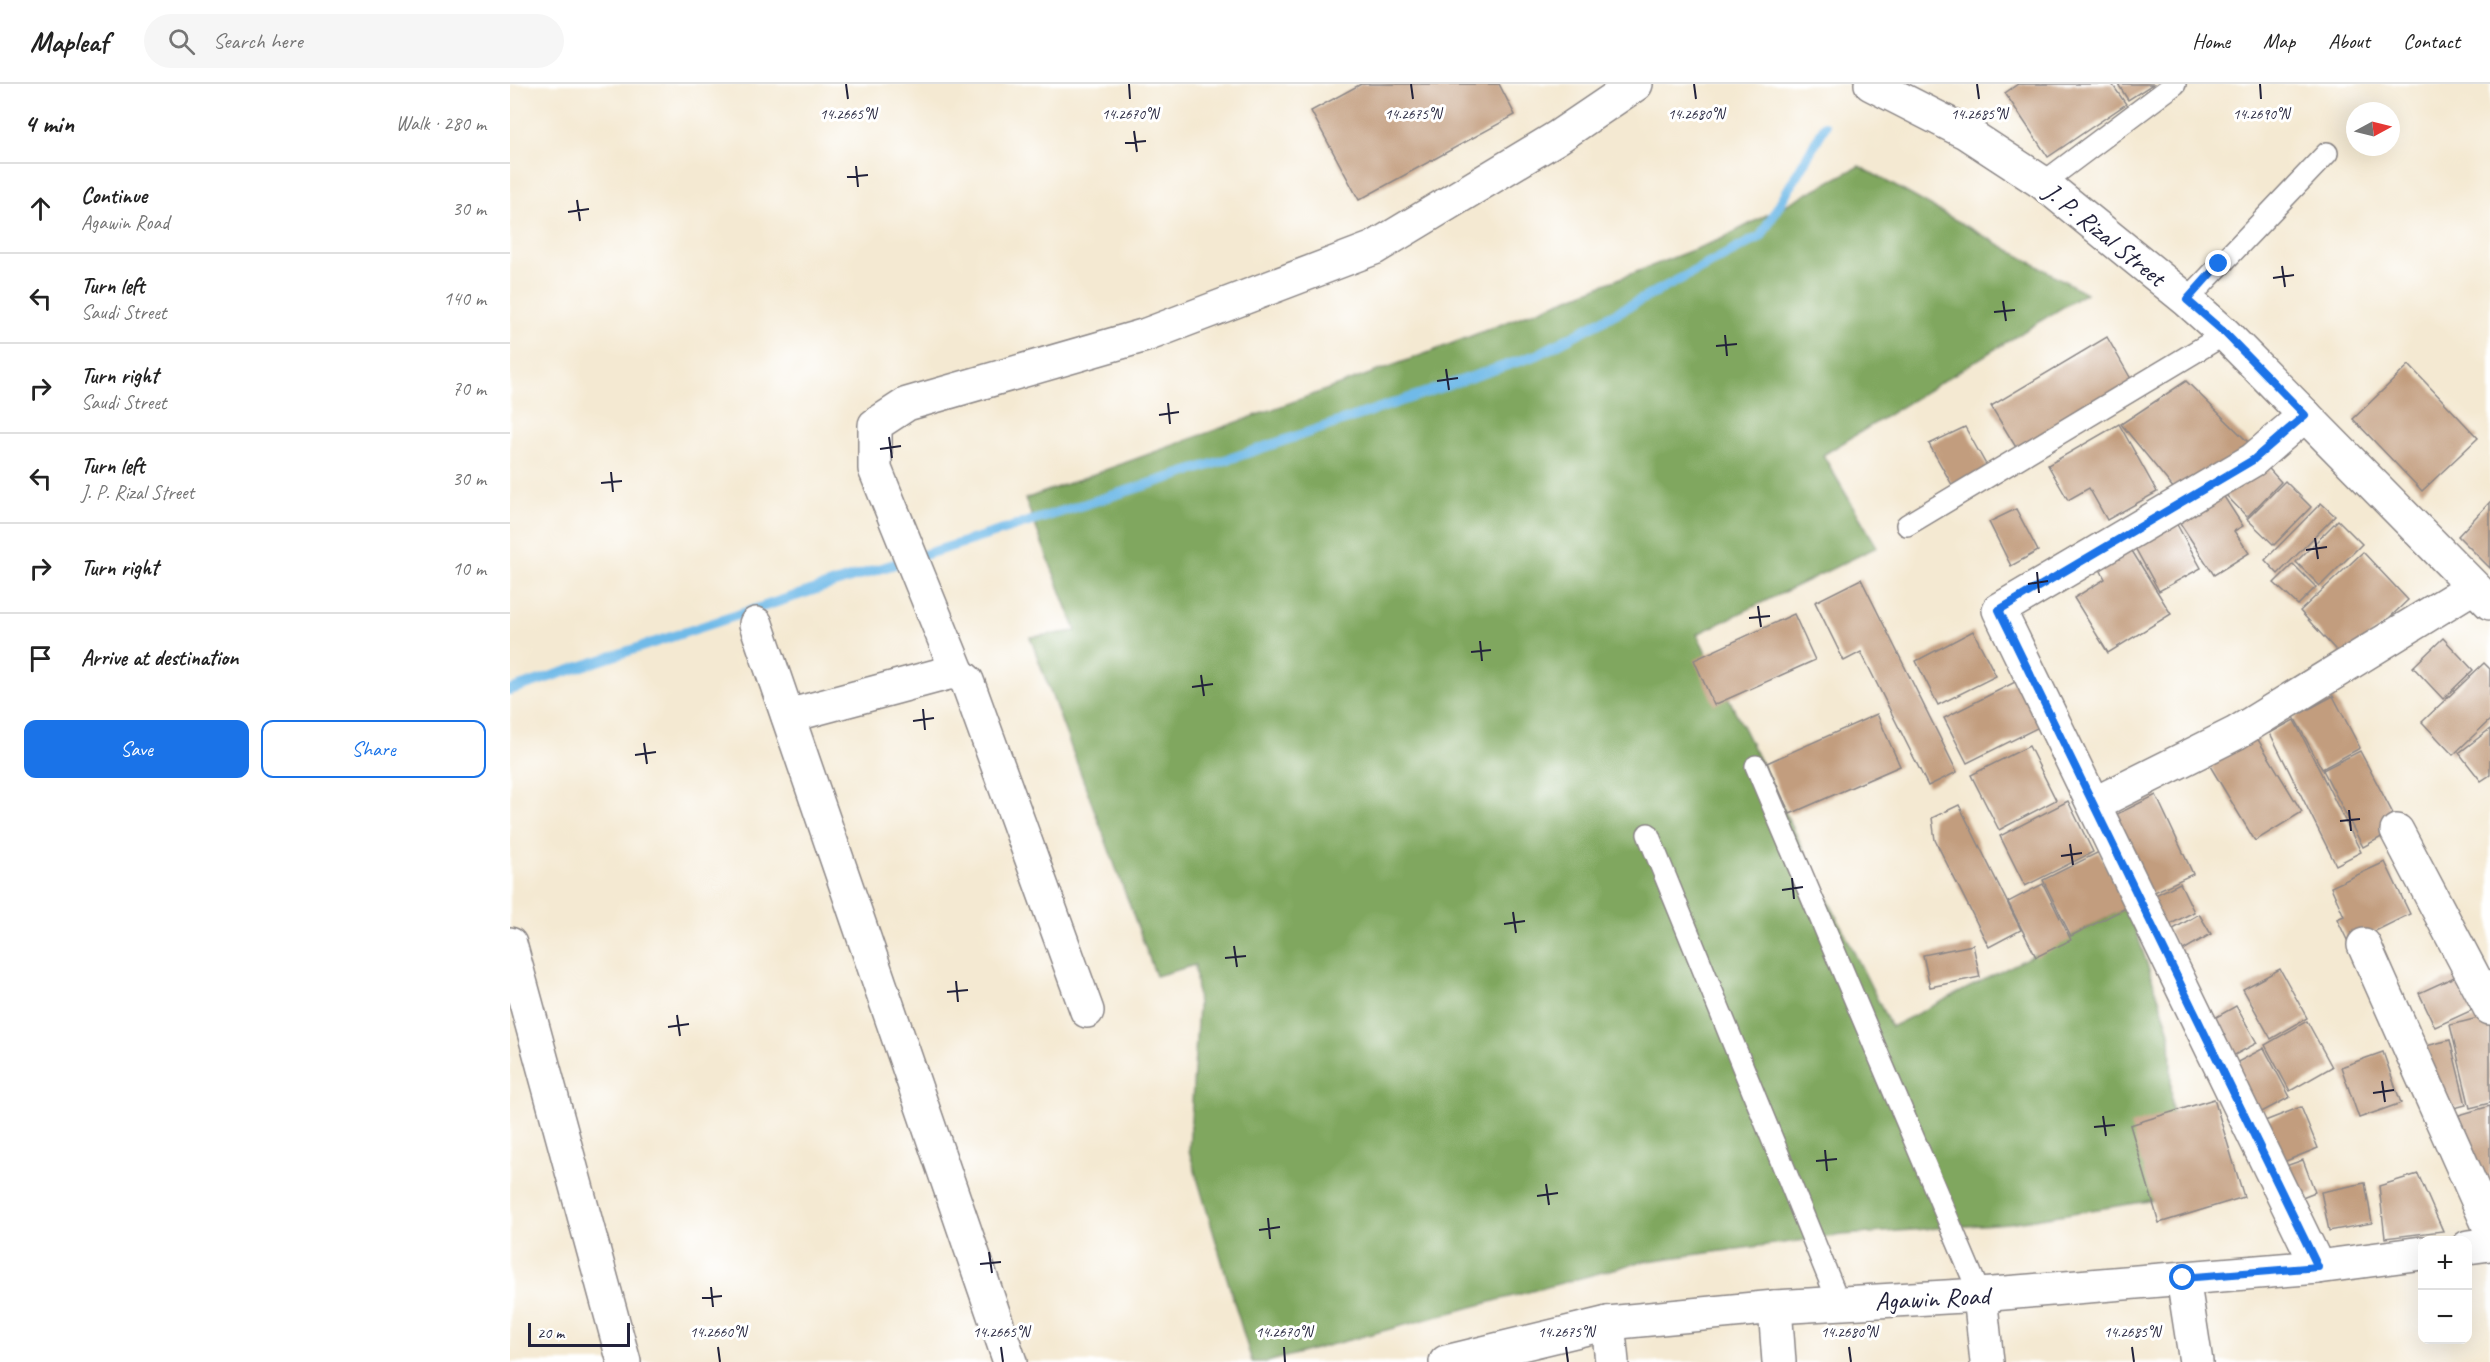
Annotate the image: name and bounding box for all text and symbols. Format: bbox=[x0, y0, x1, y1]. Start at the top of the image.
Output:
search box bbox=[144, 14, 564, 68]
text: Mapleaf bbox=[30, 24, 108, 59]
icon: search bbox=[165, 25, 198, 58]
text: Search here bbox=[213, 27, 303, 55]
text: Home bbox=[2192, 28, 2230, 54]
text: Map bbox=[2263, 28, 2295, 54]
text: About bbox=[2328, 28, 2370, 54]
text: Contact bbox=[2403, 28, 2460, 54]
north arrow bbox=[2346, 102, 2400, 156]
text: 14.2665°N bbox=[820, 105, 879, 124]
text: 14.2670°N bbox=[1102, 105, 1161, 124]
text: 14.2675°N bbox=[1385, 105, 1444, 124]
text: 14.2680°N bbox=[1668, 105, 1727, 124]
text: 14.2685°N bbox=[1951, 105, 2010, 124]
text: 14.2690°N bbox=[2233, 105, 2292, 124]
text: 4 min bbox=[24, 107, 74, 140]
text: Walk · 280 m bbox=[396, 111, 486, 136]
street label: J. P. Rizal Street bbox=[2036, 174, 2174, 295]
text: Continue bbox=[81, 182, 147, 210]
icon: ahead bbox=[24, 192, 57, 225]
text: 30 m bbox=[452, 196, 486, 221]
text: Agawin Road bbox=[81, 210, 169, 235]
route end bbox=[2205, 250, 2231, 276]
text: Turn left bbox=[81, 272, 145, 300]
icon: left bbox=[24, 282, 57, 315]
text: 140 m bbox=[443, 286, 486, 311]
text: Saudi Street bbox=[81, 300, 166, 325]
text: Turn right bbox=[81, 362, 158, 390]
icon: right bbox=[24, 372, 57, 405]
text: 70 m bbox=[452, 376, 486, 401]
text: Saudi Street bbox=[81, 390, 166, 415]
text: Turn left bbox=[81, 452, 145, 480]
icon: left bbox=[24, 462, 57, 495]
text: 30 m bbox=[452, 466, 486, 491]
text: J. P. Rizal Street bbox=[81, 480, 194, 505]
icon: right bbox=[24, 552, 57, 585]
text: Turn right bbox=[81, 554, 158, 582]
text: 10 m bbox=[452, 556, 486, 581]
icon: arrive bbox=[24, 642, 57, 675]
text: Arrive at destination bbox=[81, 644, 238, 672]
button: Save bbox=[24, 720, 249, 778]
button: Share bbox=[261, 720, 486, 778]
map controls bbox=[2418, 1236, 2472, 1344]
button: + bbox=[2418, 1236, 2472, 1290]
route start bbox=[2169, 1264, 2195, 1290]
street label: Agawin Road bbox=[1874, 1279, 1994, 1318]
button: − bbox=[2418, 1290, 2472, 1344]
scale bar bbox=[528, 1320, 630, 1348]
text: 20 m bbox=[537, 1323, 564, 1343]
text: 14.2660°N bbox=[690, 1323, 749, 1342]
text: 14.2665°N bbox=[973, 1323, 1032, 1342]
text: 14.2670°N bbox=[1256, 1323, 1315, 1342]
text: 14.2675°N bbox=[1538, 1323, 1597, 1342]
text: 14.2680°N bbox=[1821, 1323, 1880, 1342]
text: 14.2685°N bbox=[2104, 1323, 2163, 1342]

